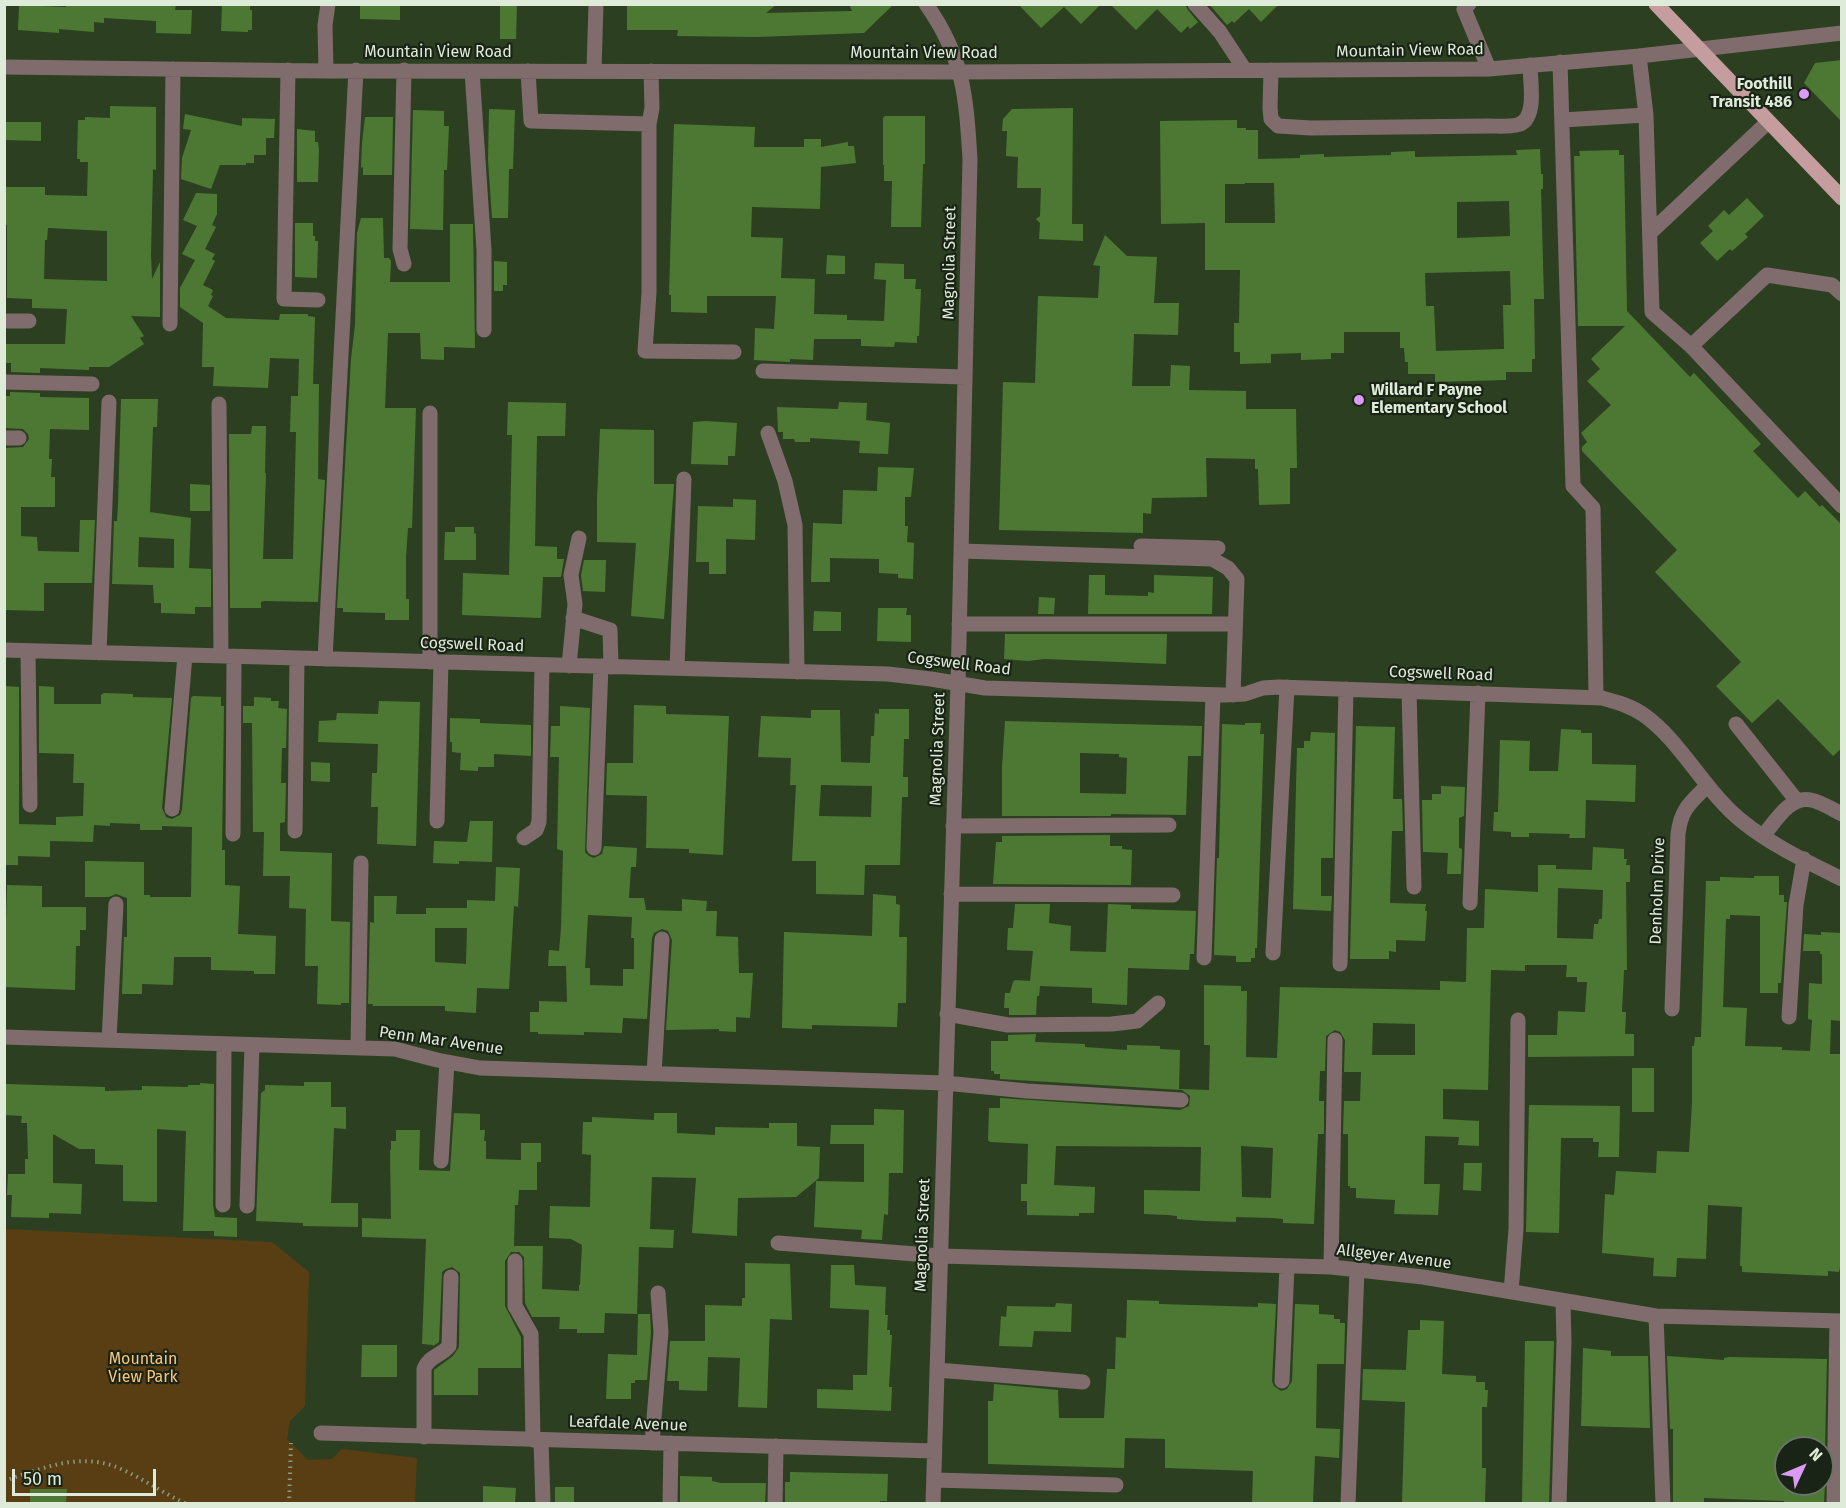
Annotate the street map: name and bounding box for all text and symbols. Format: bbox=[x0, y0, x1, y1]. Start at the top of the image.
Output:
street label: Mountain View Road bbox=[1336, 40, 1484, 62]
street label: Mountain View Road bbox=[364, 43, 512, 63]
street label: Mountain View Road bbox=[850, 44, 998, 64]
place label: Foothill Transit 486 bbox=[1710, 75, 1792, 113]
marker: Foothill Transit 486 bbox=[1797, 87, 1811, 101]
street label: Magnolia Street bbox=[939, 206, 961, 320]
place label: Willard F Payne Elementary School bbox=[1371, 381, 1507, 419]
marker: Willard F Payne Elementary School bbox=[1352, 393, 1366, 407]
street label: Cogswell Road bbox=[420, 634, 524, 656]
street label: Cogswell Road bbox=[906, 648, 1012, 680]
street label: Cogswell Road bbox=[1389, 663, 1493, 685]
street label: Magnolia Street bbox=[926, 692, 950, 806]
street label: Denholm Drive bbox=[1647, 837, 1669, 945]
street label: Penn Mar Avenue bbox=[378, 1023, 504, 1059]
street label: Magnolia Street bbox=[911, 1178, 935, 1292]
street label: Allgeyer Avenue bbox=[1336, 1240, 1452, 1274]
park label: Mountain View Park bbox=[108, 1350, 178, 1388]
street label: Leafdale Avenue bbox=[568, 1412, 688, 1436]
north arrow bbox=[1774, 1436, 1834, 1496]
text: N bbox=[1805, 1444, 1826, 1465]
scale bar bbox=[15, 1457, 159, 1495]
text: 50 m bbox=[23, 1468, 62, 1490]

